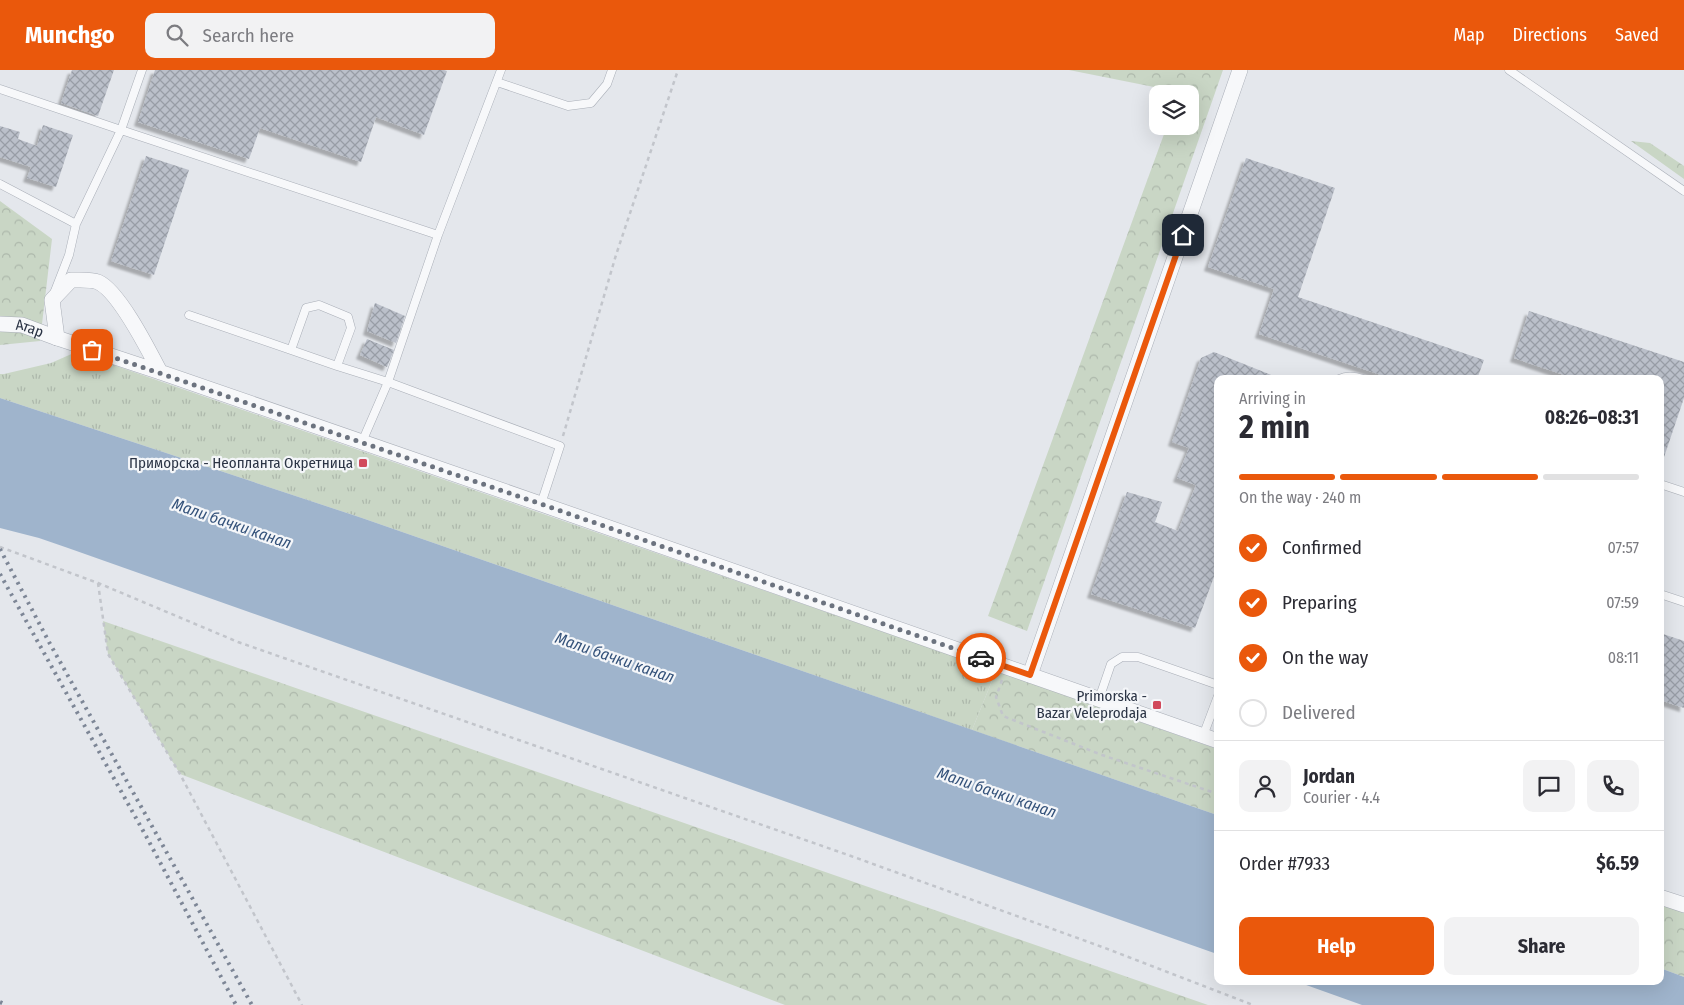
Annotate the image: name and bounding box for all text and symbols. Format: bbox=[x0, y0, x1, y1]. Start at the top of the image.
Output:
search box bbox=[145, 13, 495, 58]
text: Munchgo bbox=[25, 21, 115, 49]
icon: search bbox=[163, 21, 191, 49]
text: Search here bbox=[203, 24, 294, 47]
text: Map bbox=[1453, 24, 1485, 46]
text: Directions bbox=[1513, 24, 1587, 46]
text: Saved bbox=[1615, 24, 1659, 46]
map controls bbox=[1149, 85, 1199, 135]
button: layers bbox=[1149, 85, 1199, 135]
pin bbox=[1162, 214, 1204, 256]
icon: home bbox=[1169, 221, 1197, 249]
street label: Атар bbox=[15, 316, 46, 341]
pin bbox=[71, 329, 113, 371]
icon: bag bbox=[78, 336, 106, 364]
text: Arriving in bbox=[1239, 389, 1306, 408]
text: 08:26–08:31 bbox=[1545, 406, 1639, 429]
text: 2 min bbox=[1239, 408, 1310, 446]
place label: Приморска - Неопланта Окретница bbox=[129, 454, 353, 472]
marker: Приморска - Неопланта Окретница bbox=[357, 457, 369, 469]
text: On the way · 240 m bbox=[1239, 488, 1361, 507]
water label: Мали бачки канал bbox=[170, 494, 294, 553]
icon: check bbox=[1239, 534, 1267, 562]
text: Confirmed bbox=[1282, 536, 1362, 559]
text: 07:57 bbox=[1608, 538, 1639, 557]
icon: check bbox=[1239, 589, 1267, 617]
text: Preparing bbox=[1282, 591, 1357, 614]
text: 07:59 bbox=[1606, 593, 1639, 612]
water label: Мали бачки канал bbox=[553, 628, 677, 687]
courier bbox=[956, 633, 1006, 683]
icon: car bbox=[967, 644, 995, 672]
icon: check bbox=[1239, 644, 1267, 672]
text: On the way bbox=[1282, 646, 1368, 669]
text: 08:11 bbox=[1608, 648, 1639, 667]
place label: Primorska - Bazar Veleprodaja bbox=[1037, 687, 1147, 722]
marker: Primorska - Bazar Veleprodaja bbox=[1151, 699, 1163, 711]
text: Delivered bbox=[1282, 701, 1356, 724]
button: person bbox=[1239, 760, 1291, 812]
button: chat bbox=[1523, 760, 1575, 812]
button: phone bbox=[1587, 760, 1639, 812]
water label: Мали бачки канал bbox=[935, 763, 1059, 822]
text: Jordan bbox=[1303, 765, 1355, 788]
text: Courier · 4.4 bbox=[1303, 788, 1380, 807]
text: Order #7933 bbox=[1239, 852, 1330, 875]
text: $6.59 bbox=[1596, 852, 1639, 875]
button: Help bbox=[1239, 917, 1434, 975]
button: Share bbox=[1444, 917, 1639, 975]

